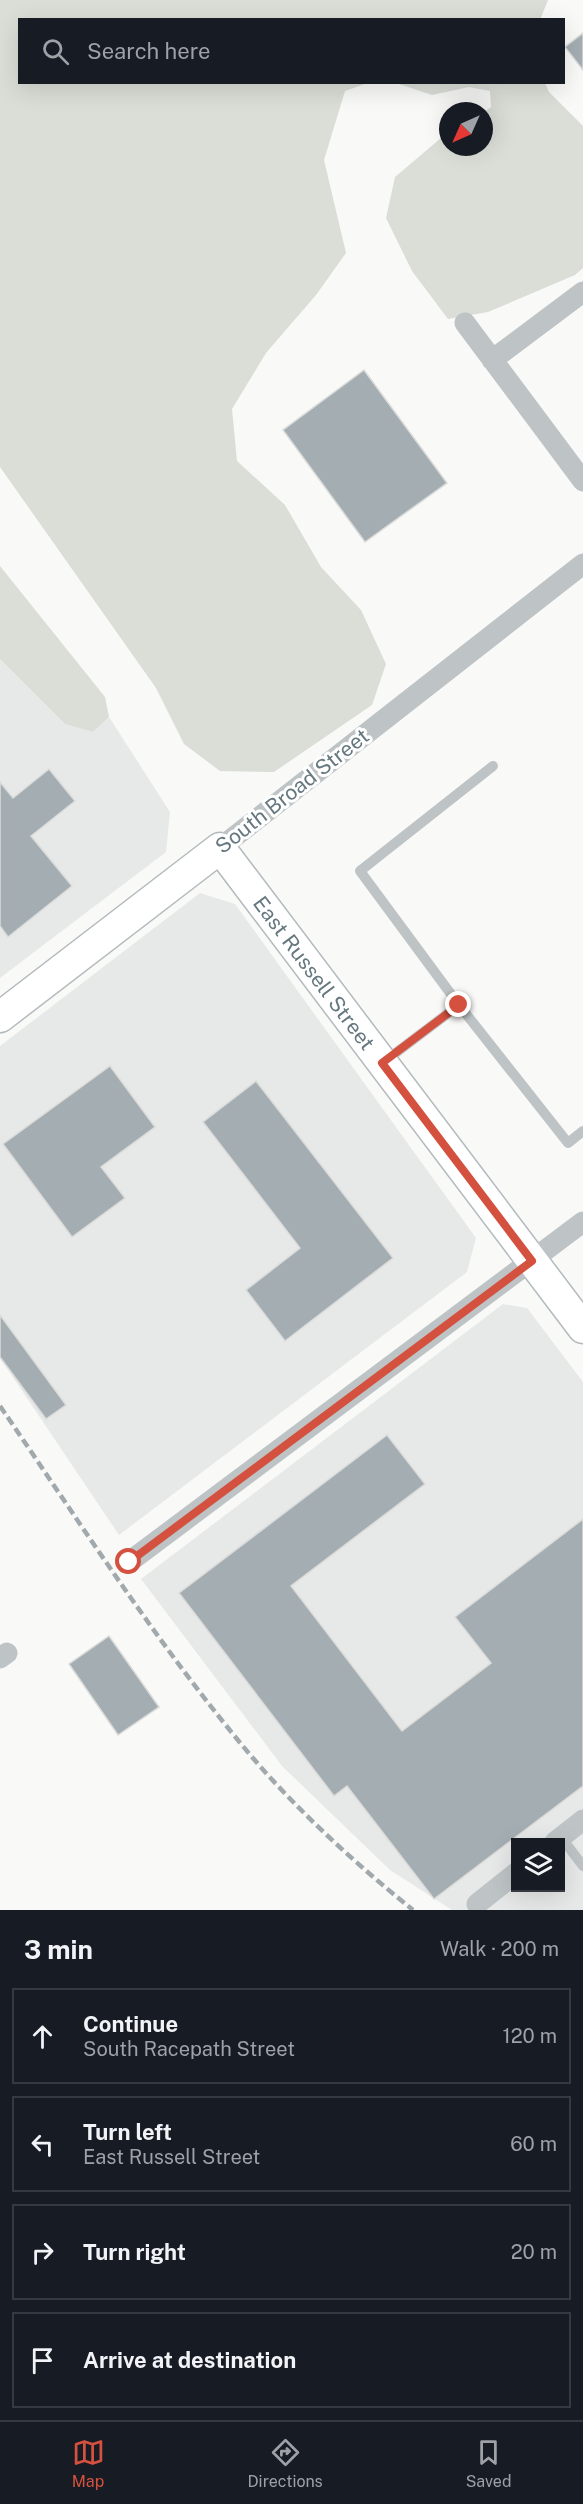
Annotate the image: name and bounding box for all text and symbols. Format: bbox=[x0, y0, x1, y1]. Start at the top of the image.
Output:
search box bbox=[18, 18, 565, 84]
icon: search bbox=[39, 35, 72, 68]
text: Search here bbox=[87, 38, 211, 64]
north arrow bbox=[439, 102, 493, 156]
street label: South Broad Street bbox=[210, 723, 374, 859]
street label: East Russell Street bbox=[248, 891, 380, 1055]
route end bbox=[445, 991, 471, 1017]
route start bbox=[115, 1548, 141, 1574]
map controls bbox=[511, 1838, 565, 1892]
button: layers bbox=[511, 1838, 565, 1892]
text: 3 min bbox=[24, 1934, 93, 1965]
text: Walk · 200 m bbox=[440, 1937, 559, 1961]
text: Continue bbox=[83, 2011, 178, 2037]
icon: ahead bbox=[26, 2020, 59, 2053]
text: 120 m bbox=[503, 2024, 557, 2048]
text: South Racepath Street bbox=[83, 2037, 295, 2061]
text: Turn left bbox=[83, 2119, 172, 2145]
icon: left bbox=[26, 2128, 59, 2161]
text: 60 m bbox=[510, 2132, 557, 2156]
text: East Russell Street bbox=[83, 2145, 260, 2169]
icon: right bbox=[26, 2236, 59, 2269]
text: Turn right bbox=[83, 2239, 186, 2265]
text: 20 m bbox=[511, 2240, 557, 2264]
icon: arrive bbox=[26, 2344, 59, 2377]
text: Arrive at destination bbox=[83, 2347, 296, 2373]
tab: Map bbox=[72, 2436, 105, 2491]
tab: Directions bbox=[248, 2436, 323, 2491]
tab: Saved bbox=[466, 2436, 511, 2491]

